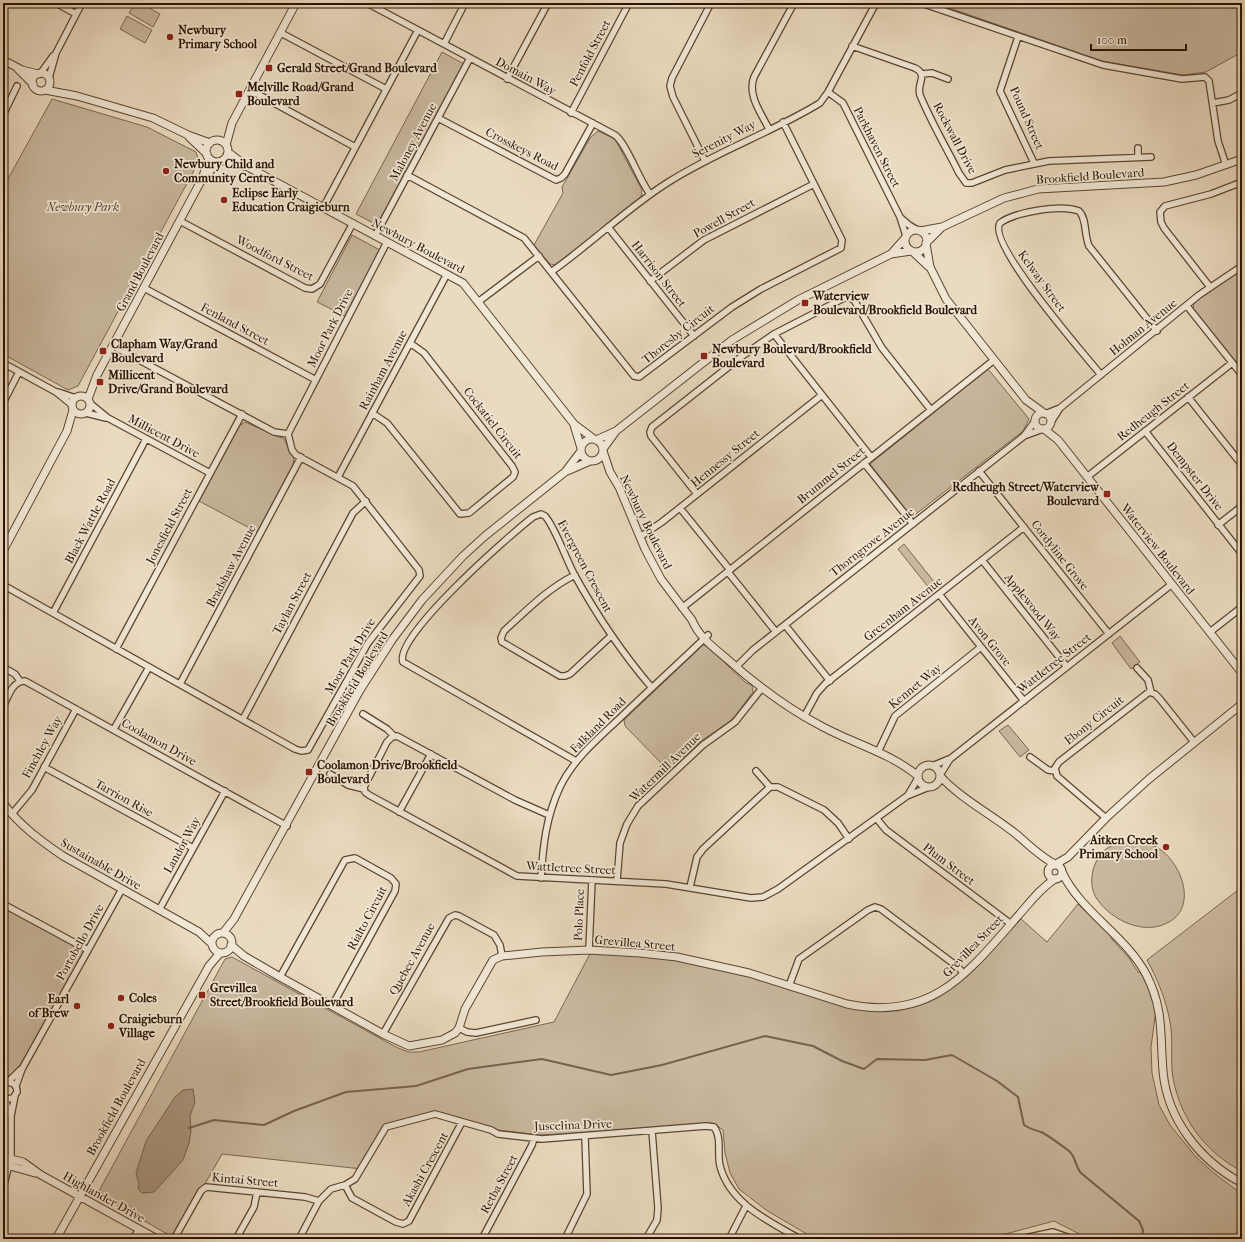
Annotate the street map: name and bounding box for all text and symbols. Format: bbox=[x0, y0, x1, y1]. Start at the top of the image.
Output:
street label: Penfold Street bbox=[567, 17, 614, 89]
place label: Newbury Primary School bbox=[178, 23, 258, 52]
scale bar bbox=[1091, 26, 1186, 52]
marker: Newbury Primary School bbox=[165, 32, 175, 42]
text: 100 m bbox=[1097, 33, 1127, 47]
street label: Domain Way bbox=[493, 54, 559, 98]
place label: Gerald Street/Grand Boulevard bbox=[277, 61, 437, 75]
marker: Gerald Street/Grand Boulevard bbox=[264, 63, 274, 73]
place label: Melville Road/Grand Boulevard bbox=[246, 80, 354, 108]
street label: Pound Street bbox=[1007, 84, 1047, 152]
marker: Melville Road/Grand Boulevard bbox=[234, 89, 244, 99]
street label: Rockwall Drive bbox=[930, 100, 980, 176]
street label: Maloney Avenue bbox=[387, 101, 439, 183]
street label: Parkhaven Street bbox=[851, 104, 904, 190]
street label: Serenity Way bbox=[690, 117, 759, 161]
street label: Crosskeys Road bbox=[483, 125, 561, 174]
place label: Newbury Child and Community Centre bbox=[174, 157, 275, 186]
street label: Brookfield Boulevard bbox=[1035, 165, 1145, 187]
marker: Newbury Child and Community Centre bbox=[161, 166, 171, 176]
place label: Eclipse Early Education Craigieburn bbox=[232, 186, 351, 215]
marker: Eclipse Early Education Craigieburn bbox=[219, 195, 229, 205]
street label: Powell Street bbox=[691, 195, 758, 241]
park label: Newbury Park bbox=[46, 200, 119, 214]
street label: Newbury Boulevard bbox=[369, 216, 467, 277]
street label: Grand Boulevard bbox=[113, 230, 167, 314]
street label: Woodford Street bbox=[233, 232, 317, 284]
street label: Harrison Street bbox=[629, 238, 690, 311]
street label: Kelway Street bbox=[1015, 248, 1069, 315]
street label: Moor Park Drive bbox=[304, 286, 356, 370]
place label: Waterview Boulevard/Brookfield Boulevard bbox=[812, 289, 978, 317]
street label: Holman Avenue bbox=[1107, 296, 1179, 358]
marker: Waterview Boulevard/Brookfield Boulevard bbox=[800, 298, 810, 308]
street label: Fenland Street bbox=[198, 300, 272, 348]
street label: Thoresby Circuit bbox=[639, 301, 717, 367]
street label: Rainham Avenue bbox=[356, 328, 410, 412]
place label: Clapham Way/Grand Boulevard bbox=[111, 337, 218, 365]
place label: Newbury Boulevard/Brookfield Boulevard bbox=[712, 342, 872, 370]
marker: Clapham Way/Grand Boulevard bbox=[98, 346, 108, 356]
marker: Newbury Boulevard/Brookfield Boulevard bbox=[699, 351, 709, 361]
place label: Millicent Drive/Grand Boulevard bbox=[107, 368, 228, 396]
marker: Millicent Drive/Grand Boulevard bbox=[95, 377, 105, 387]
street label: Redheugh Street bbox=[1114, 378, 1192, 444]
street label: Cockatiel Circuit bbox=[461, 384, 526, 462]
street label: Millicent Drive bbox=[126, 411, 202, 461]
street label: Hennessy Street bbox=[688, 426, 763, 490]
street label: Dempster Drive bbox=[1164, 439, 1226, 513]
street label: Brummel Street bbox=[794, 443, 868, 507]
street label: Newbury Boulevard bbox=[617, 473, 675, 572]
street label: Black Wattle Road bbox=[62, 476, 119, 566]
place label: Redheugh Street/Waterview Boulevard bbox=[952, 480, 1100, 508]
street label: Jonesfield Street bbox=[143, 485, 195, 567]
marker: Redheugh Street/Waterview Boulevard bbox=[1102, 489, 1112, 499]
street label: Waterview Boulevard bbox=[1118, 500, 1198, 597]
street label: Thorngrove Avenue bbox=[827, 505, 917, 579]
street label: Evergreen Crescent bbox=[555, 517, 616, 615]
street label: Cordyline Grove bbox=[1028, 517, 1092, 593]
street label: Bradshaw Avenue bbox=[203, 522, 259, 610]
street label: Taylan Street bbox=[270, 569, 315, 637]
street label: Applewood Way bbox=[1001, 570, 1065, 644]
street label: Greenham Avenue bbox=[861, 574, 945, 644]
street label: Avon Grove bbox=[965, 613, 1014, 669]
street label: Moor Park Drive bbox=[322, 615, 378, 697]
street label: Brookfield Boulevard bbox=[323, 628, 391, 729]
street label: Wattletree Street bbox=[1014, 629, 1094, 697]
street label: Kennet Way bbox=[886, 660, 945, 712]
street label: Ebony Circuit bbox=[1061, 692, 1127, 748]
street label: Falkland Road bbox=[567, 694, 629, 756]
street label: Finchley Way bbox=[19, 713, 65, 781]
street label: Coolamon Drive bbox=[119, 716, 199, 768]
street label: Watermill Avenue bbox=[626, 730, 703, 805]
place label: Coolamon Drive/Brookfield Boulevard bbox=[317, 758, 458, 786]
marker: Coolamon Drive/Brookfield Boulevard bbox=[304, 767, 314, 777]
street label: Tarrion Rise bbox=[92, 776, 156, 820]
street label: Landor Way bbox=[161, 814, 204, 876]
place label: Aitken Creek Primary School bbox=[1079, 833, 1159, 862]
street label: Sustainable Drive bbox=[58, 835, 144, 893]
street label: Plum Street bbox=[920, 840, 978, 889]
marker: Aitken Creek Primary School bbox=[1161, 842, 1171, 852]
street label: Wattletree Street bbox=[525, 859, 617, 877]
street label: Rialto Circuit bbox=[344, 883, 390, 952]
street label: Polo Place bbox=[571, 889, 587, 941]
street label: Portobello Drive bbox=[53, 901, 107, 983]
street label: Grevillea Street bbox=[940, 911, 1007, 980]
street label: Quebec Avenue bbox=[386, 920, 438, 998]
street label: Grevillea Street bbox=[594, 932, 677, 954]
place label: Grevillea Street/Brookfield Boulevard bbox=[210, 981, 354, 1009]
marker: Grevillea Street/Brookfield Boulevard bbox=[197, 990, 207, 1000]
place label: Coles bbox=[129, 991, 157, 1005]
place label: Earl of Brew bbox=[29, 992, 70, 1020]
marker: Coles bbox=[116, 993, 126, 1003]
marker: Earl of Brew bbox=[72, 1001, 82, 1011]
place label: Craigieburn Village bbox=[118, 1012, 183, 1041]
marker: Craigieburn Village bbox=[106, 1021, 116, 1031]
street label: Brookfield Boulevard bbox=[84, 1056, 149, 1158]
street label: Juscelina Drive bbox=[533, 1117, 612, 1133]
street label: Akashi Crescent bbox=[398, 1129, 451, 1209]
street label: Retba Street bbox=[478, 1151, 521, 1216]
street label: Highlander Drive bbox=[61, 1169, 147, 1225]
street label: Kintai Street bbox=[211, 1170, 280, 1190]

